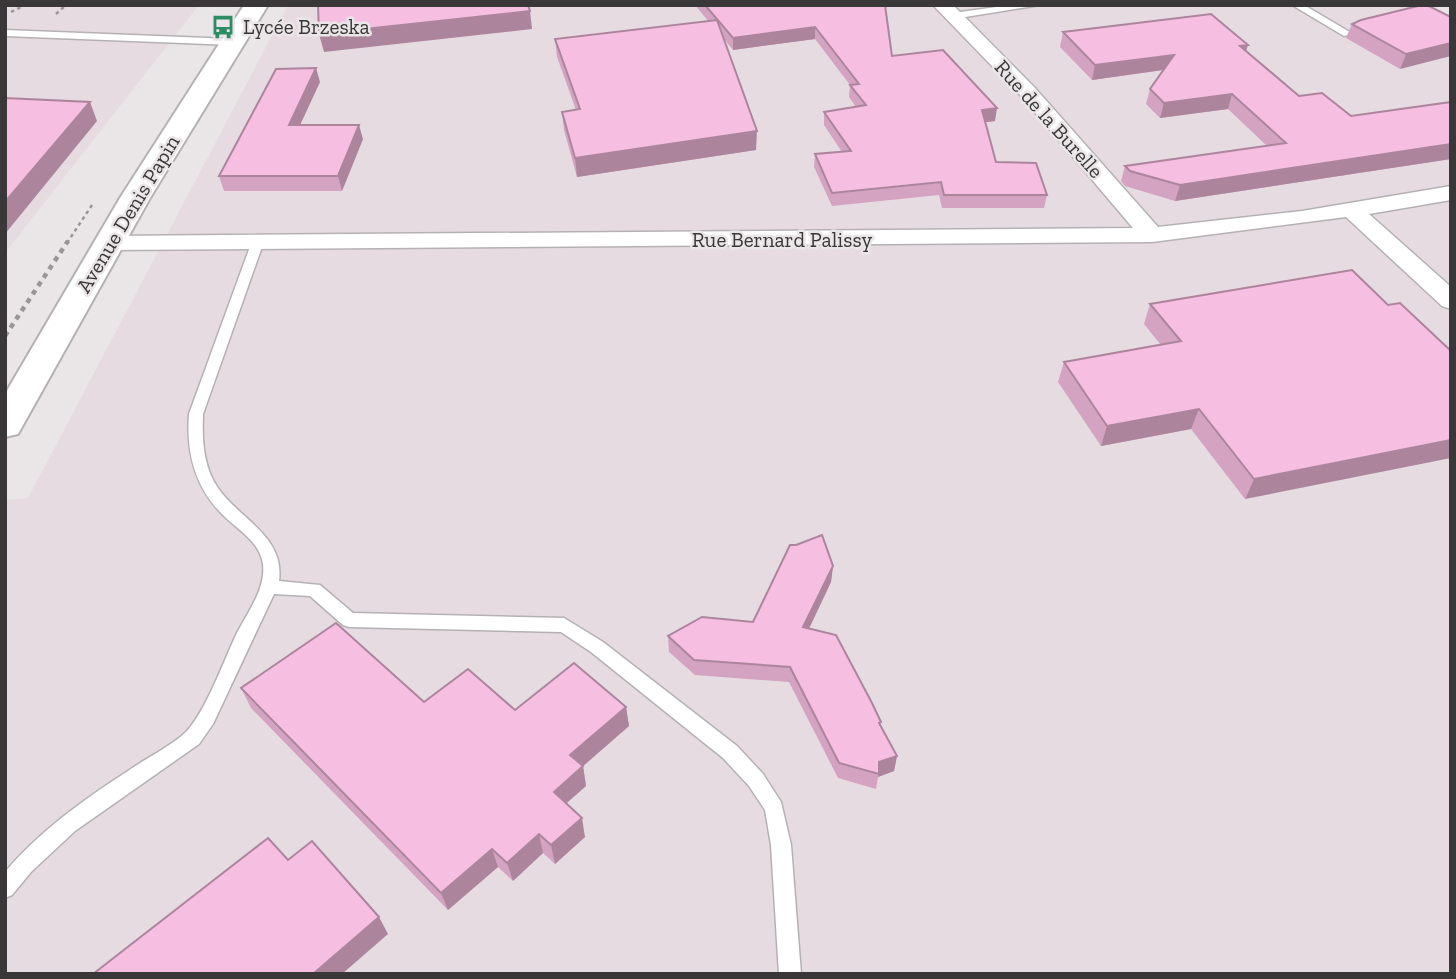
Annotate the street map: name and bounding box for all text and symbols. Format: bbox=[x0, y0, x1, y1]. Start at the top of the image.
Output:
bus stop icon: Lycée Brzeska bbox=[209, 13, 237, 41]
place label: Lycée Brzeska bbox=[243, 14, 370, 39]
street label: Rue de la Burelle bbox=[990, 54, 1109, 183]
street label: Avenue Denis Papin bbox=[71, 130, 184, 297]
street label: Rue Bernard Palissy bbox=[692, 227, 873, 252]

